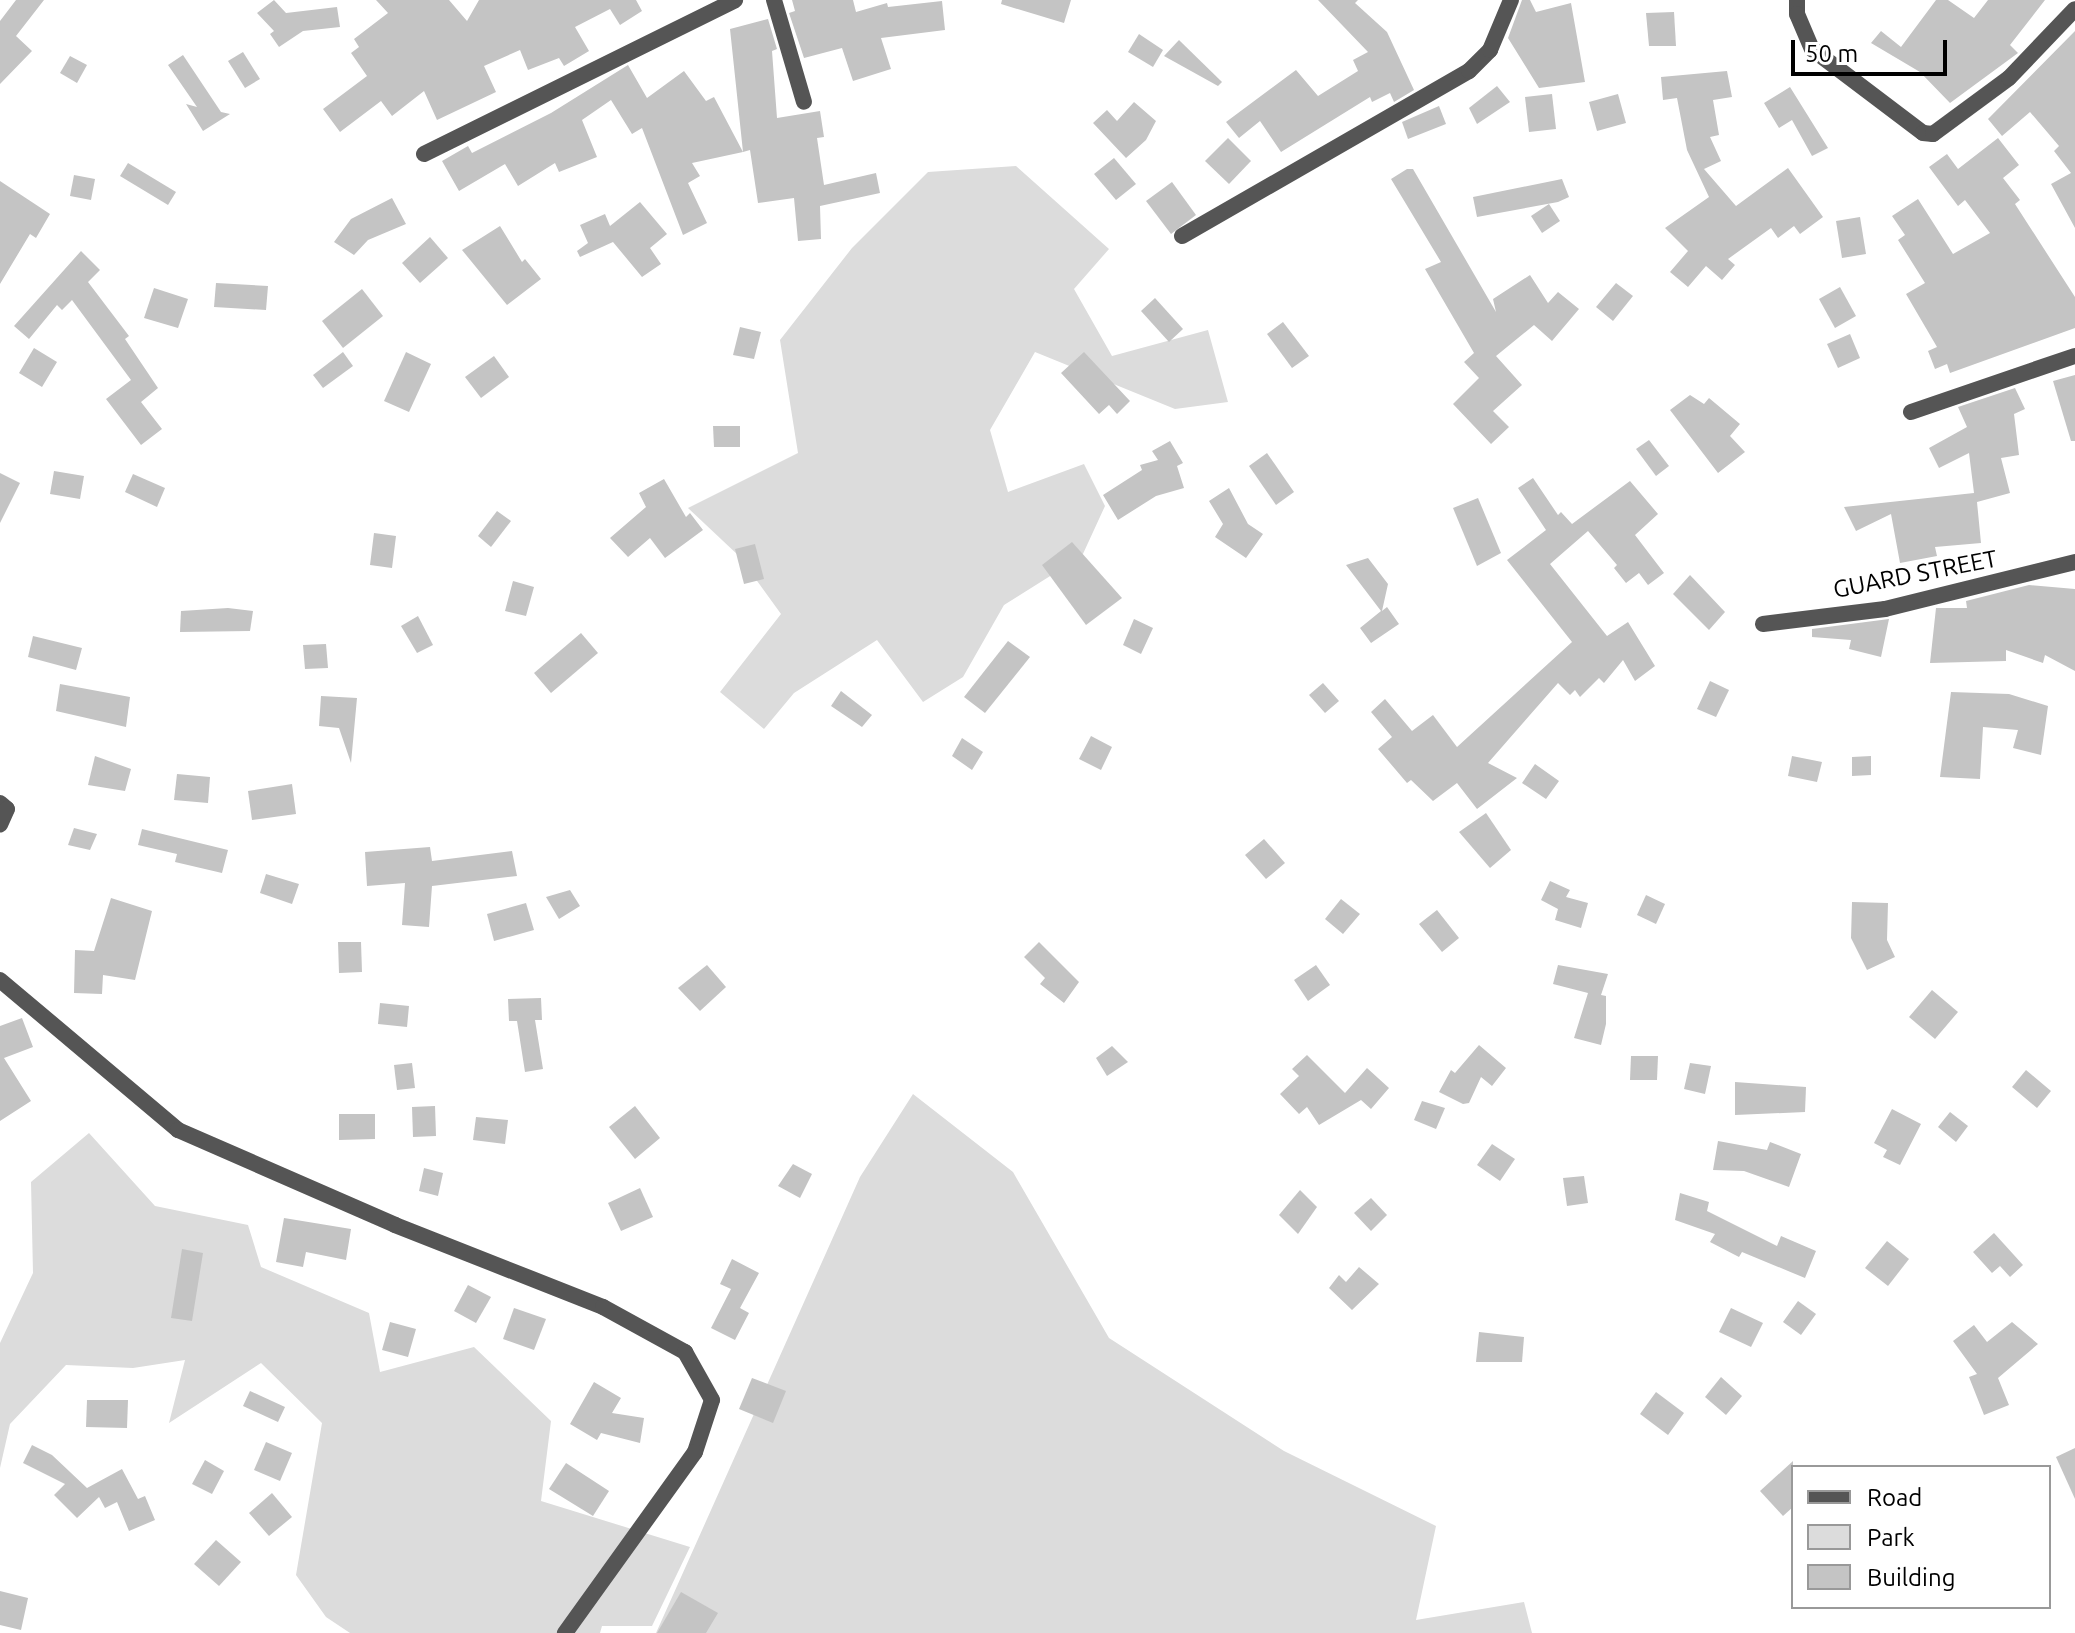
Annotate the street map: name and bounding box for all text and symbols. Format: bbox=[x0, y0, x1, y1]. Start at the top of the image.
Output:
scale bar bbox=[1795, 24, 1951, 74]
text: 50 m bbox=[1805, 40, 1858, 67]
street label: GUARD STREET bbox=[1831, 544, 1999, 604]
legend bbox=[1791, 1465, 2051, 1609]
text: Road bbox=[1867, 1484, 1922, 1511]
text: Park bbox=[1867, 1524, 1915, 1551]
text: Building bbox=[1867, 1564, 1955, 1591]

